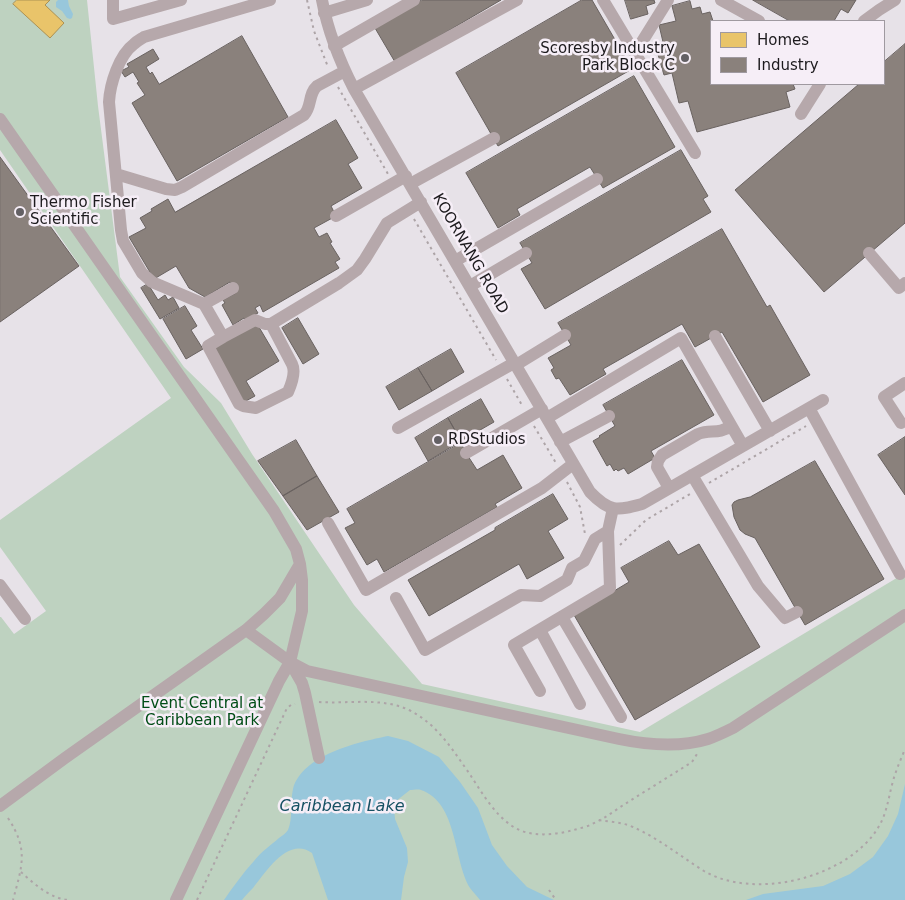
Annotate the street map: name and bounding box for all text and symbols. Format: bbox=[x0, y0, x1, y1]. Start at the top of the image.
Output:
legend bbox=[710, 20, 885, 85]
text: Homes bbox=[757, 31, 809, 49]
place label: Scoresby Industry Park Block C bbox=[540, 40, 675, 75]
marker: Scoresby Industry Park Block C bbox=[679, 52, 691, 64]
text: Industry bbox=[757, 56, 819, 74]
street label: KOORNANG ROAD bbox=[428, 191, 512, 317]
place label: Thermo Fisher Scientific bbox=[30, 194, 137, 229]
marker: Thermo Fisher Scientific bbox=[14, 206, 26, 218]
place label: RDStudios bbox=[448, 431, 526, 449]
marker: RDStudios bbox=[432, 434, 444, 446]
park label: Event Central at Caribbean Park bbox=[141, 695, 263, 730]
water label: Caribbean Lake bbox=[279, 797, 405, 817]

